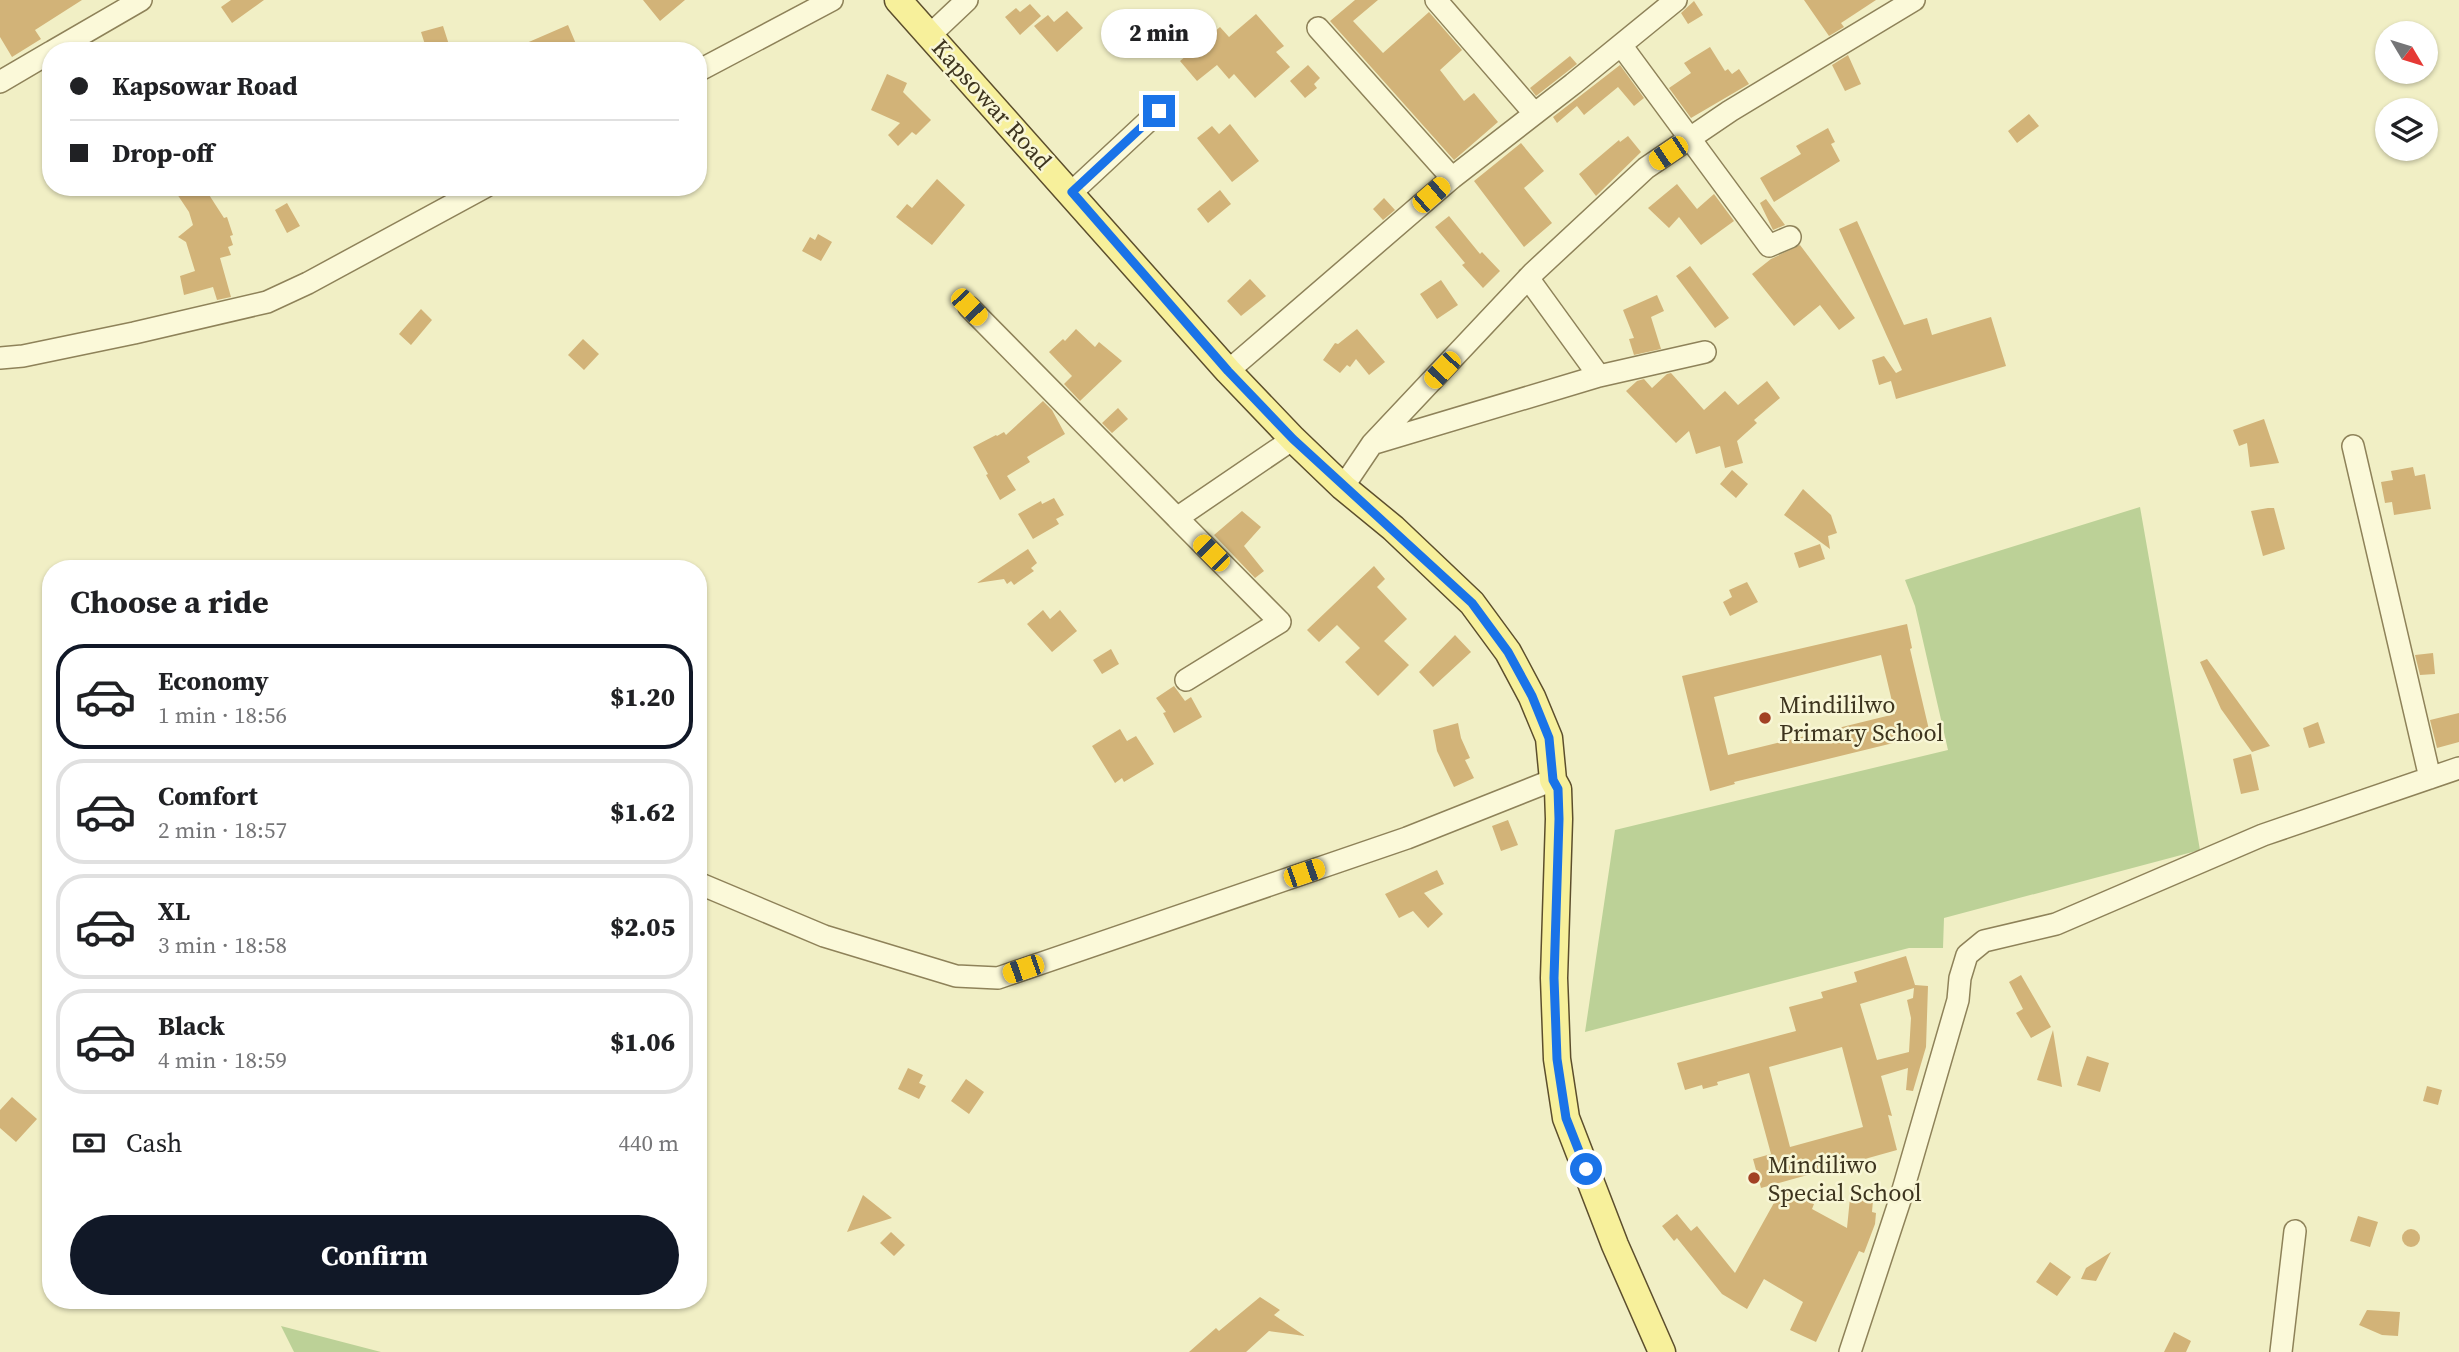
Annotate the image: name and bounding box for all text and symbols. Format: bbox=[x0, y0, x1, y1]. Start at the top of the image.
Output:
callout: 2 min bbox=[1101, 10, 1217, 58]
text: 2 min bbox=[1129, 17, 1189, 49]
north arrow bbox=[2375, 21, 2438, 84]
map controls bbox=[2375, 21, 2438, 161]
street label: Kapsowar Road bbox=[924, 32, 1060, 177]
text: Kapsowar Road bbox=[112, 68, 298, 104]
route end bbox=[1143, 95, 1175, 127]
button: layers bbox=[2375, 98, 2438, 161]
car bbox=[1645, 133, 1692, 173]
text: Drop-off bbox=[112, 135, 214, 171]
car bbox=[1409, 173, 1454, 217]
car bbox=[947, 285, 992, 329]
car bbox=[1420, 347, 1465, 393]
car bbox=[1189, 531, 1234, 575]
text: Choose a ride bbox=[70, 580, 269, 624]
text: Economy bbox=[158, 663, 269, 699]
icon: car bbox=[74, 665, 137, 728]
text: $1.20 bbox=[610, 679, 675, 715]
place label: Mindililwo Primary School bbox=[1779, 688, 1944, 749]
text: 1 min · 18:56 bbox=[158, 699, 287, 731]
marker: Mindililwo Primary School bbox=[1757, 710, 1773, 726]
text: Comfort bbox=[158, 778, 258, 814]
icon: car bbox=[74, 780, 137, 843]
text: $1.62 bbox=[610, 794, 675, 830]
text: 2 min · 18:57 bbox=[158, 814, 287, 846]
car bbox=[1281, 856, 1328, 890]
text: XL bbox=[158, 893, 190, 929]
icon: car bbox=[74, 895, 137, 958]
text: $2.05 bbox=[610, 909, 675, 945]
text: 3 min · 18:58 bbox=[158, 929, 287, 961]
car bbox=[1000, 952, 1047, 986]
text: Black bbox=[158, 1008, 225, 1044]
icon: car bbox=[74, 1010, 137, 1073]
text: $1.06 bbox=[610, 1024, 675, 1060]
text: 4 min · 18:59 bbox=[158, 1044, 287, 1076]
icon: cash bbox=[70, 1124, 108, 1162]
text: Cash bbox=[126, 1125, 182, 1161]
text: 440 m bbox=[618, 1127, 679, 1159]
place label: Mindiliwo Special School bbox=[1768, 1148, 1922, 1209]
route start bbox=[1570, 1153, 1602, 1185]
marker: Mindiliwo Special School bbox=[1746, 1170, 1762, 1186]
button: Confirm bbox=[70, 1215, 679, 1295]

